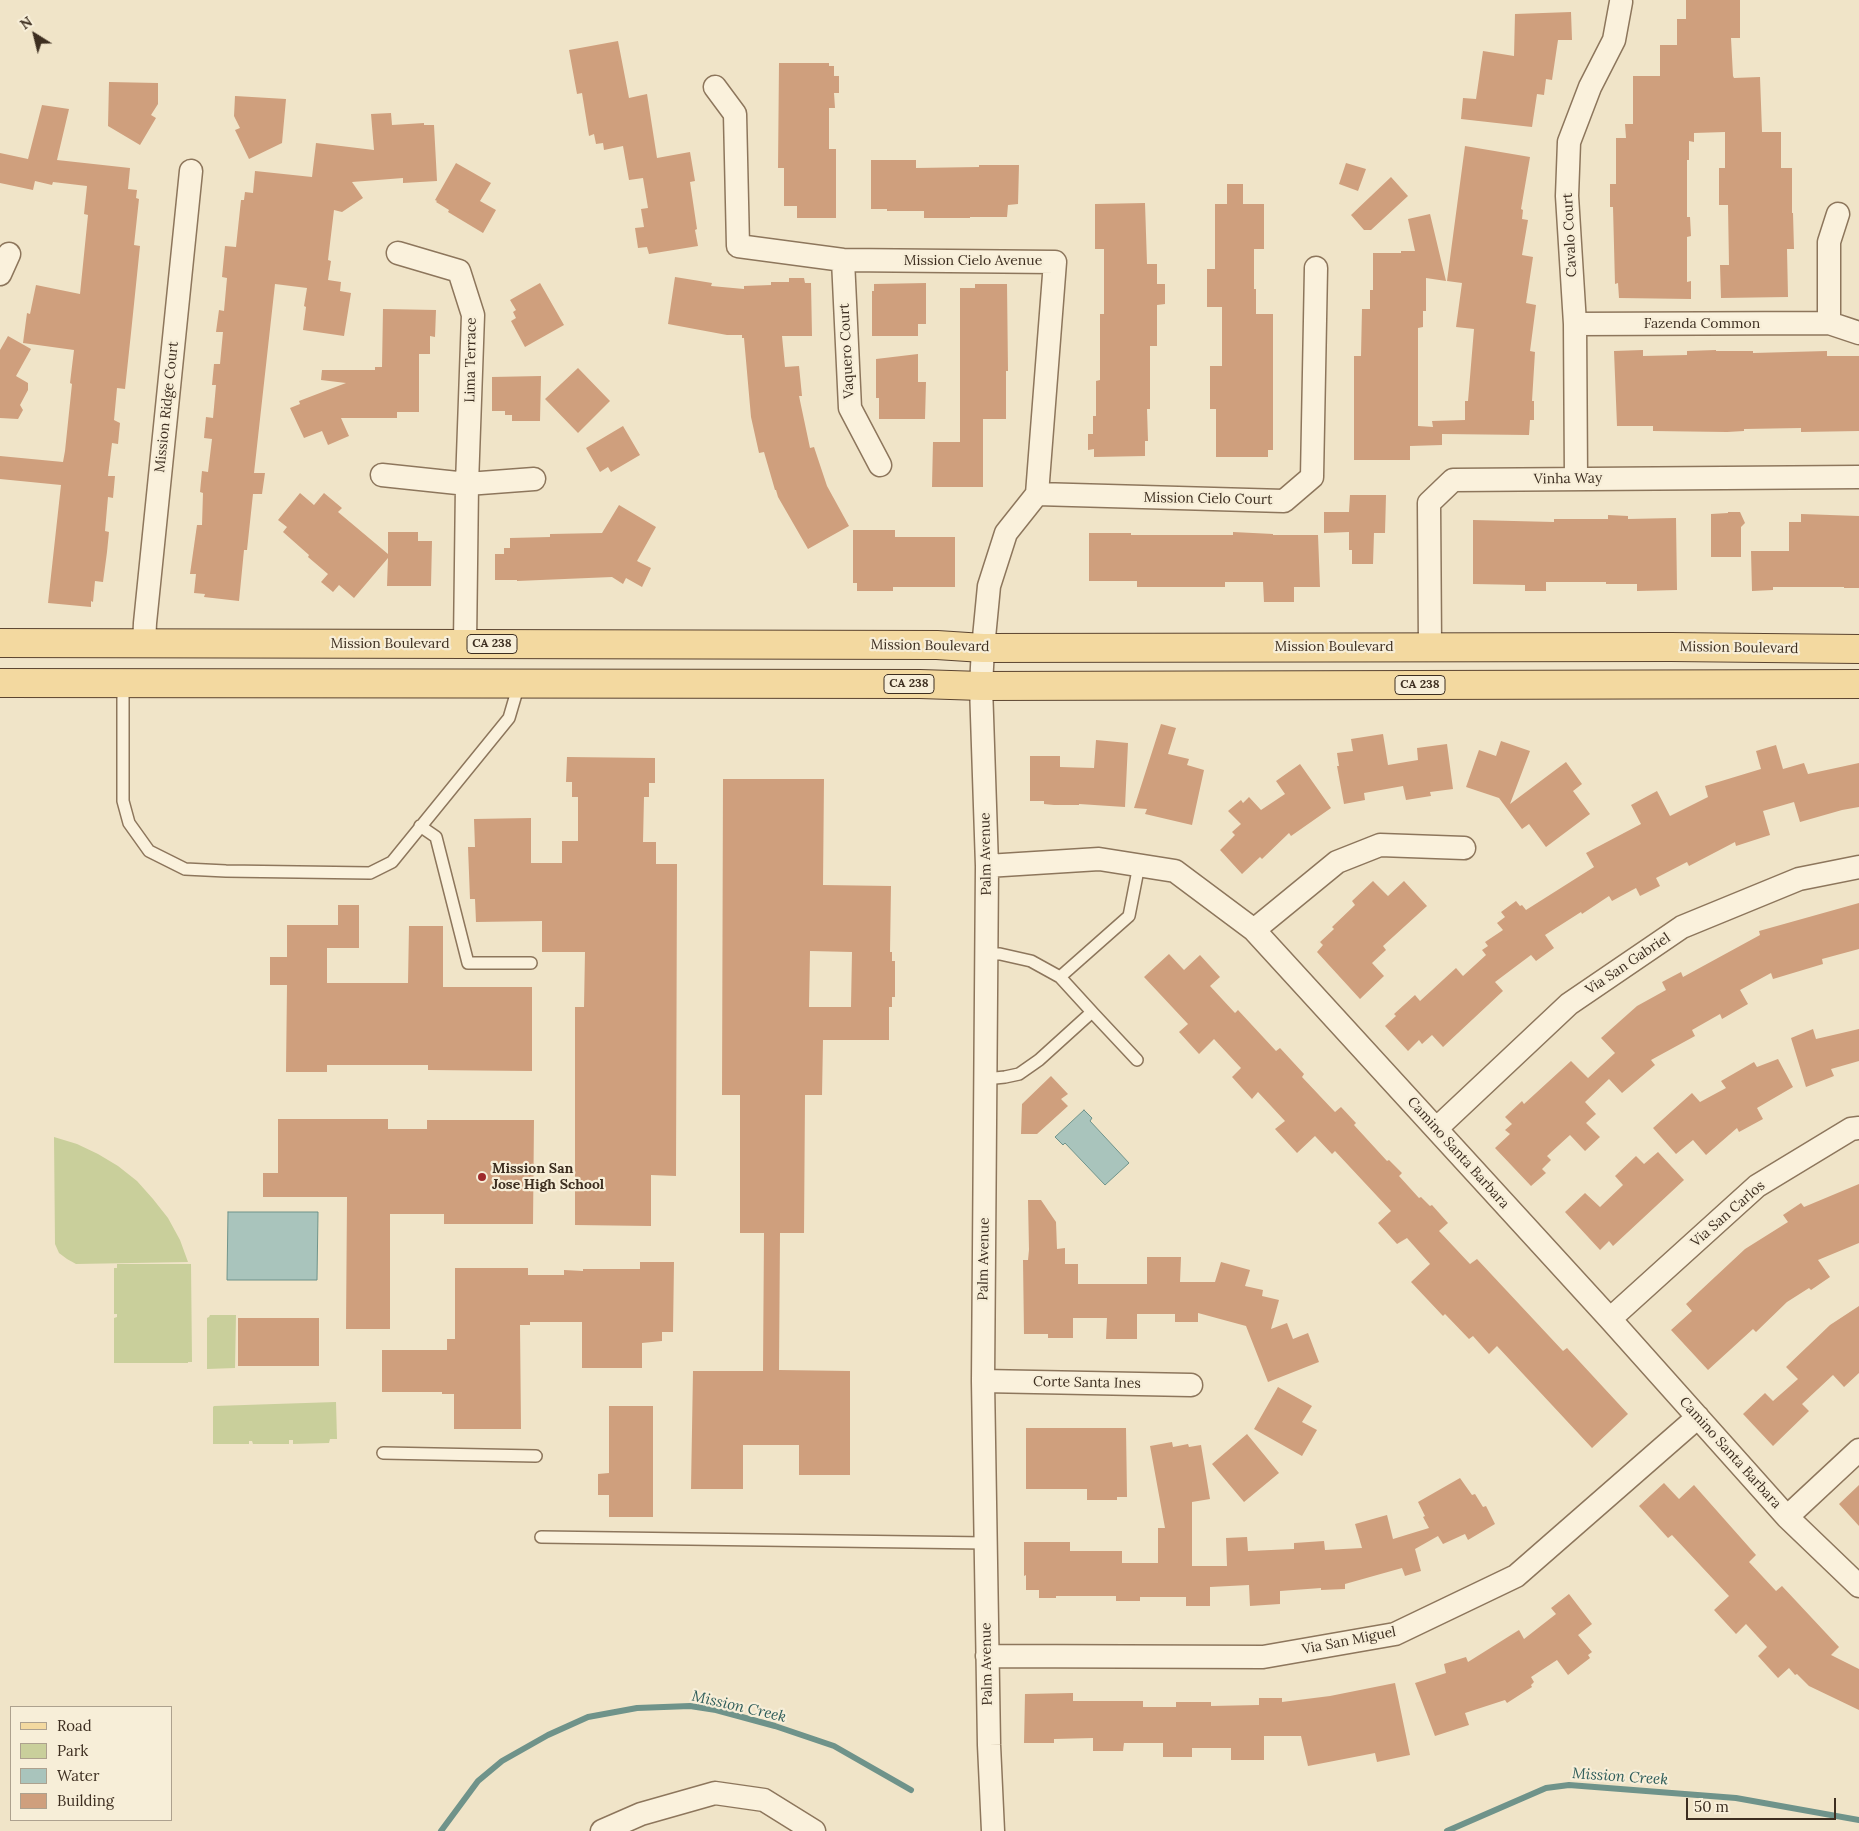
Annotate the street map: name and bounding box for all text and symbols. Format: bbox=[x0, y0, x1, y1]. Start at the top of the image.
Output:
north arrow bbox=[10, 10, 60, 60]
text: N bbox=[17, 12, 36, 33]
street label: Cavalo Court bbox=[1559, 192, 1581, 278]
street label: Mission Cielo Avenue bbox=[904, 253, 1042, 269]
street label: Vaquero Court bbox=[836, 303, 858, 399]
street label: Fazenda Common bbox=[1644, 316, 1760, 332]
street label: Lima Terrace bbox=[462, 317, 480, 403]
street label: Mission Ridge Court bbox=[152, 340, 182, 474]
street label: Vinha Way bbox=[1534, 470, 1602, 488]
street label: Mission Cielo Court bbox=[1143, 489, 1273, 509]
road number: CA 238 bbox=[467, 634, 517, 654]
street label: Mission Boulevard bbox=[330, 636, 450, 652]
street label: Mission Boulevard bbox=[870, 637, 990, 655]
street label: Mission Boulevard bbox=[1274, 639, 1394, 655]
street label: Mission Boulevard bbox=[1679, 639, 1799, 657]
road number: CA 238 bbox=[884, 674, 934, 694]
road number: CA 238 bbox=[1395, 676, 1445, 694]
street label: Palm Avenue bbox=[977, 812, 995, 896]
street label: Via San Gabriel bbox=[1582, 929, 1674, 999]
street label: Camino Santa Barbara bbox=[1404, 1094, 1512, 1212]
place label: Mission San Jose High School bbox=[492, 1161, 604, 1194]
marker: Mission San Jose High School bbox=[476, 1171, 488, 1183]
street label: Via San Carlos bbox=[1688, 1177, 1768, 1251]
street label: Palm Avenue bbox=[975, 1217, 993, 1301]
street label: Corte Santa Ines bbox=[1033, 1374, 1141, 1392]
street label: Camino Santa Barbara bbox=[1676, 1394, 1784, 1512]
street label: Palm Avenue bbox=[978, 1622, 996, 1706]
street label: Via San Miguel bbox=[1301, 1624, 1397, 1658]
water label: Mission Creek bbox=[690, 1687, 788, 1727]
legend bbox=[10, 1706, 172, 1821]
text: Road bbox=[57, 1716, 92, 1735]
text: Park bbox=[57, 1741, 88, 1760]
water label: Mission Creek bbox=[1571, 1765, 1669, 1789]
text: Water bbox=[57, 1766, 99, 1785]
scale bar bbox=[1689, 1788, 1839, 1820]
text: Building bbox=[57, 1791, 114, 1810]
text: 50 m bbox=[1694, 1797, 1729, 1816]

